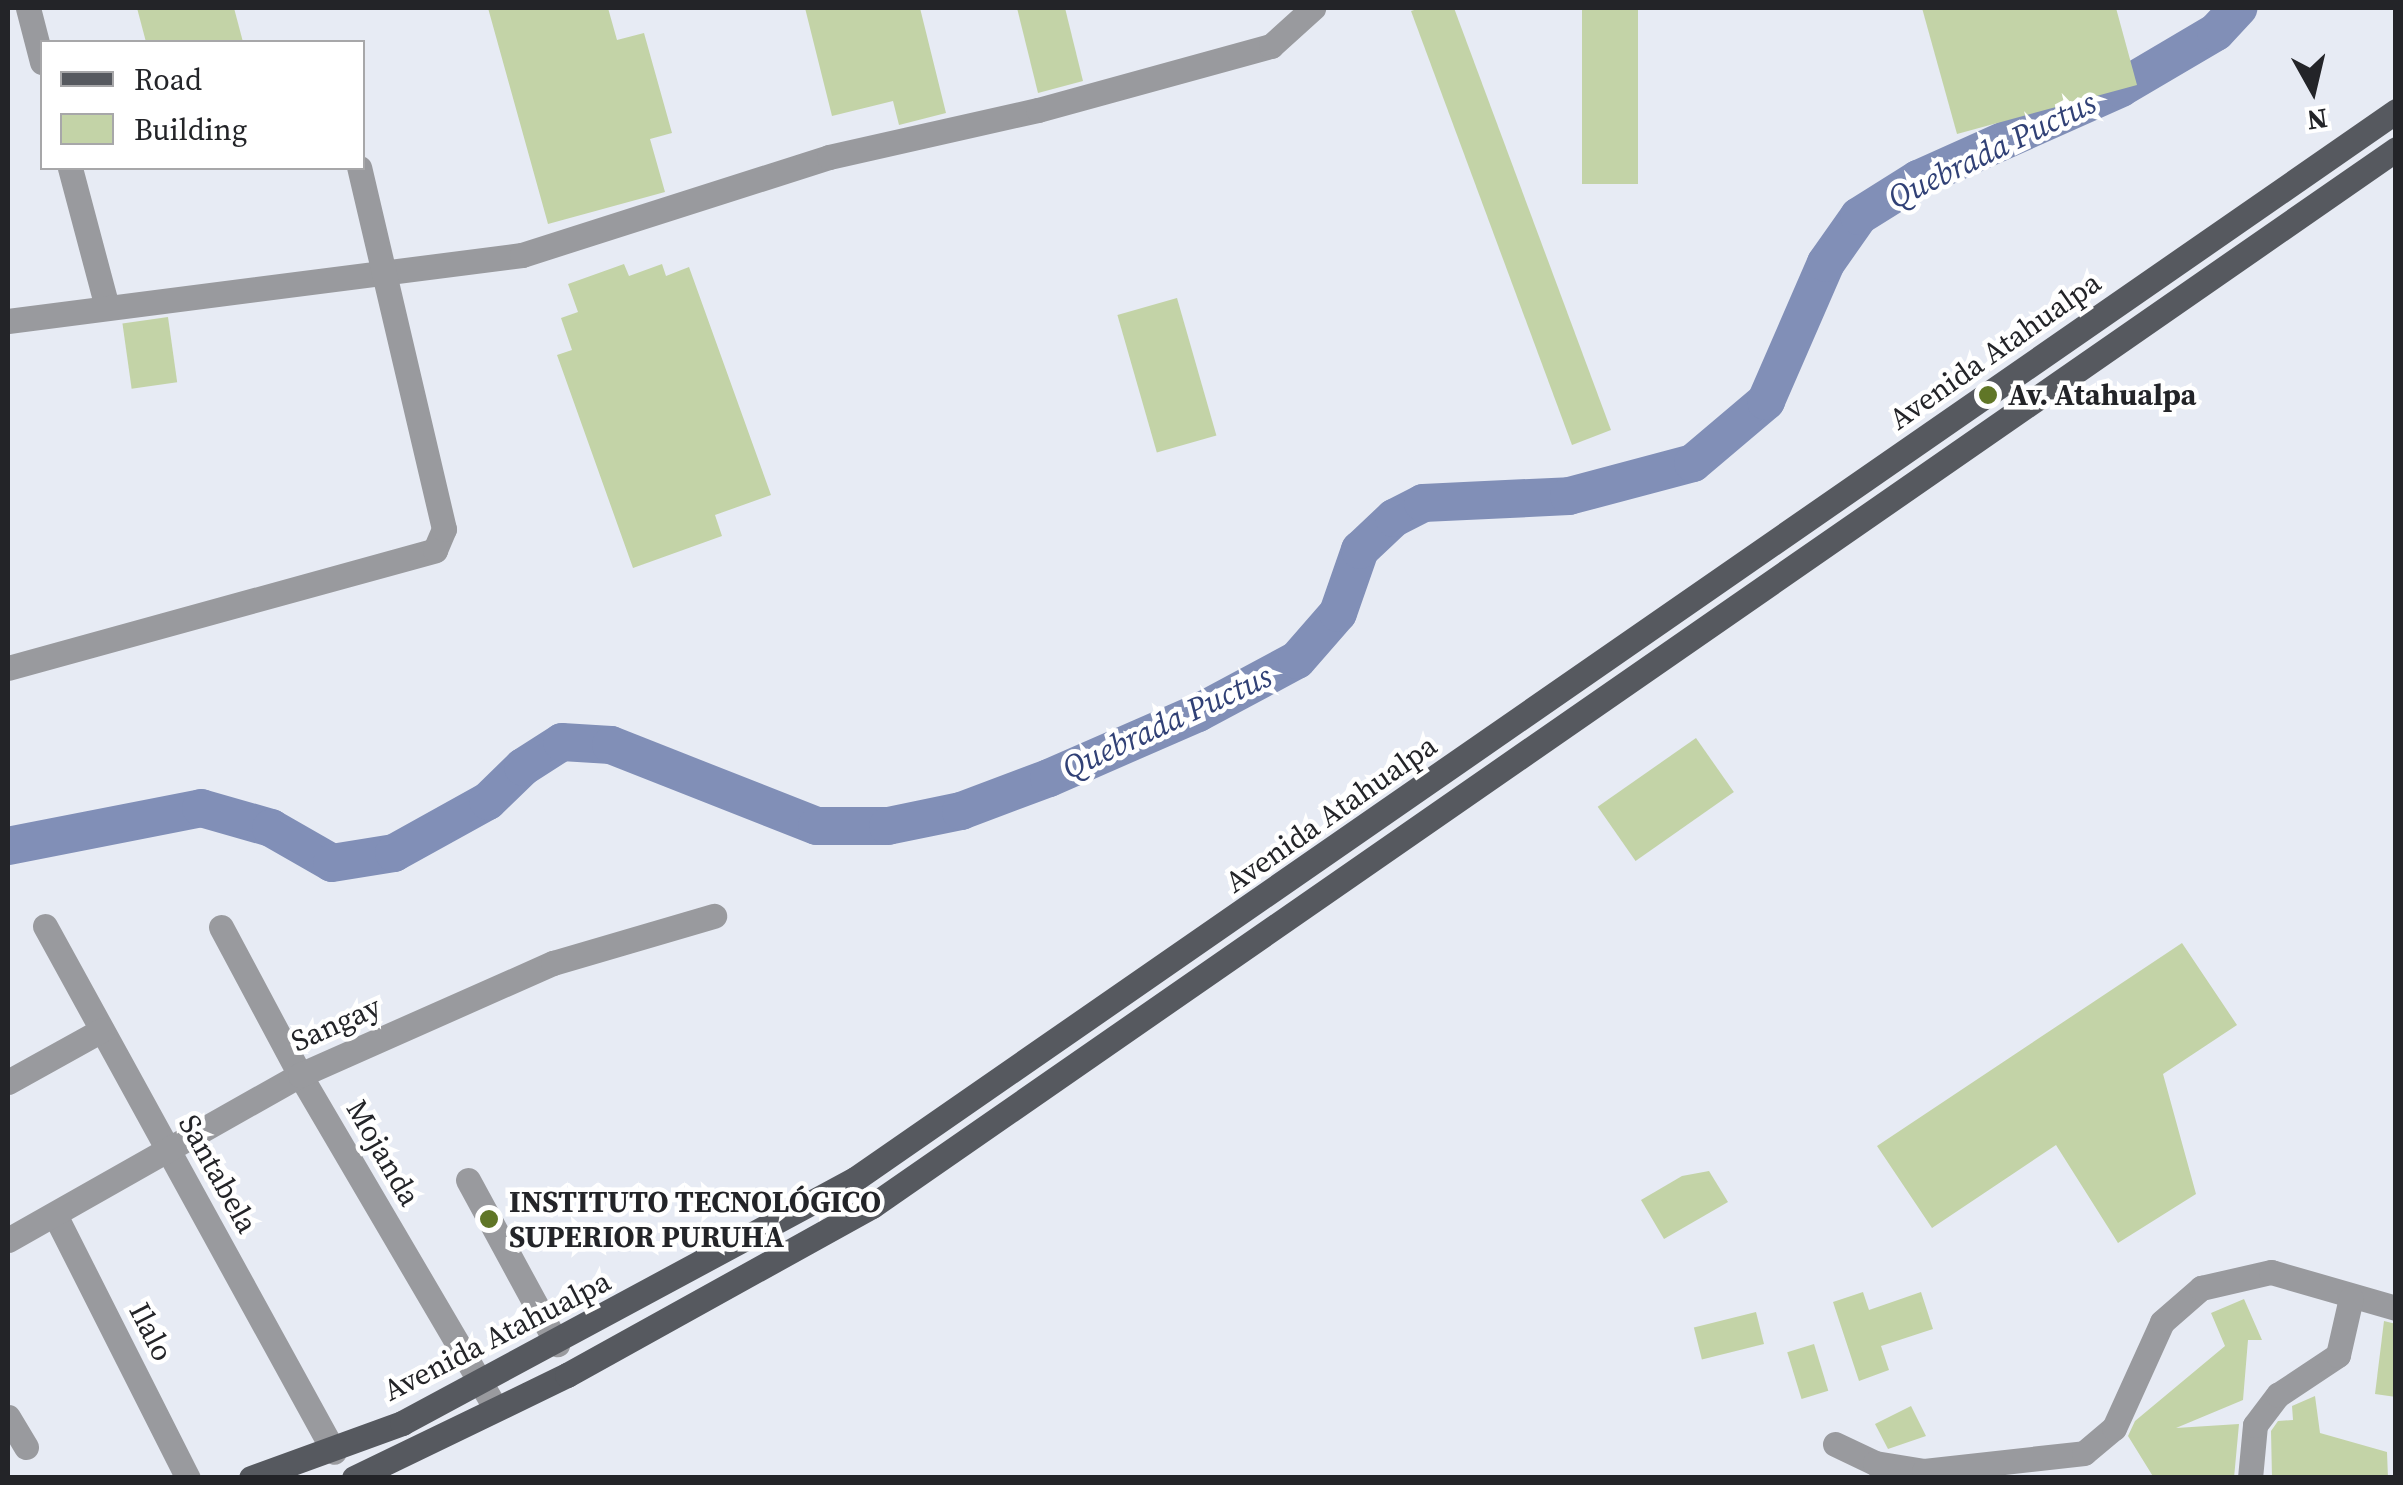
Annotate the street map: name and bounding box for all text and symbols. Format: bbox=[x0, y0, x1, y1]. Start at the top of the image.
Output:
legend bbox=[40, 40, 365, 170]
north arrow bbox=[2263, 40, 2363, 140]
text: Road bbox=[134, 59, 202, 100]
water label: Quebrada Puctus bbox=[1882, 83, 2102, 217]
text: N bbox=[2304, 99, 2330, 140]
text: Building bbox=[134, 109, 247, 150]
street label: Avenida Atahualpa bbox=[1882, 265, 2108, 437]
place label: Av. Atahualpa bbox=[2008, 377, 2197, 413]
marker: Av. Atahualpa bbox=[1977, 384, 1999, 406]
water label: Quebrada Puctus bbox=[1056, 657, 1278, 787]
street label: Avenida Atahualpa bbox=[1218, 728, 1444, 900]
street label: Sangay bbox=[286, 988, 386, 1060]
street label: Mojanda bbox=[338, 1094, 428, 1212]
street label: Santabela bbox=[171, 1109, 265, 1239]
place label: INSTITUTO TECNOLÓGICO SUPERIOR PURUHA bbox=[509, 1184, 881, 1254]
marker: INSTITUTO TECNOLÓGICO SUPERIOR PURUHA bbox=[478, 1208, 500, 1230]
street label: Avenida Atahualpa bbox=[377, 1263, 617, 1409]
street label: Ilalo bbox=[121, 1297, 181, 1367]

